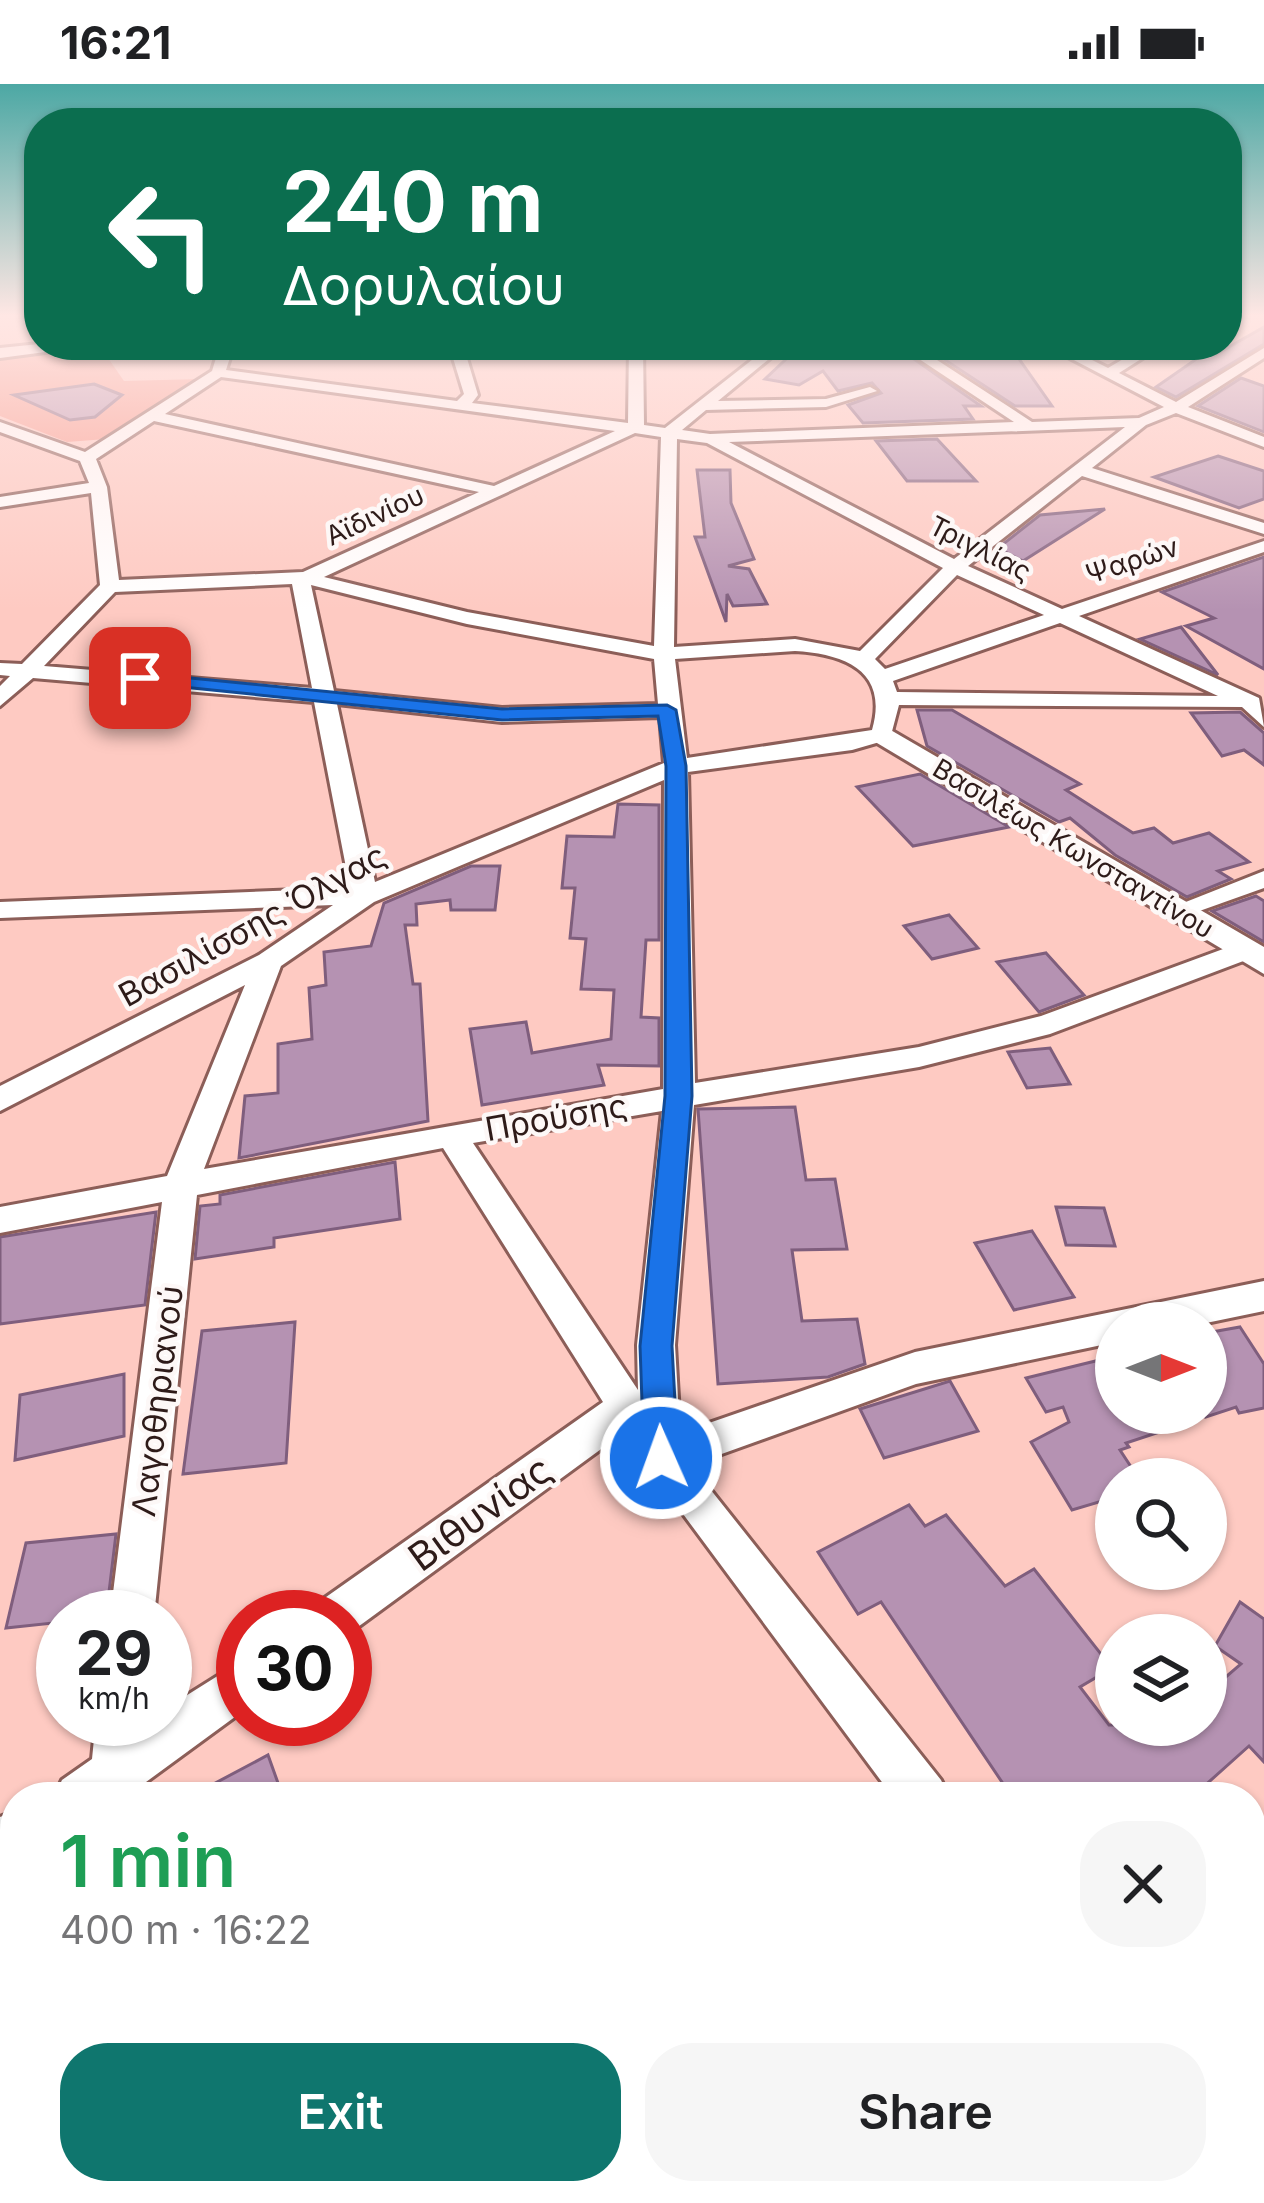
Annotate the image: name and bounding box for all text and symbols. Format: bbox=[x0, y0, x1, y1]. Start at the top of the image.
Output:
text: 16:21 bbox=[60, 15, 171, 70]
text: 240 m bbox=[282, 151, 544, 252]
icon: left bbox=[84, 156, 240, 312]
text: Δορυλαίου bbox=[282, 253, 565, 318]
street label: Αϊδινίου bbox=[320, 478, 429, 553]
street label: Τριγλίας bbox=[924, 509, 1037, 588]
street label: Ψαρών bbox=[1081, 530, 1183, 591]
pin bbox=[89, 627, 191, 729]
icon: arrive bbox=[107, 645, 173, 711]
street label: Βασιλέως Κωνσταντίνου bbox=[927, 752, 1220, 946]
street label: Βασιλίσσης Όλγας bbox=[111, 835, 393, 1015]
street label: Προύσης bbox=[482, 1085, 630, 1149]
street label: Λαγοθηριανού bbox=[123, 1283, 191, 1519]
north arrow bbox=[1095, 1302, 1227, 1434]
map controls bbox=[1095, 1302, 1227, 1746]
position arrow bbox=[598, 1395, 724, 1521]
street label: Βιθυνίας bbox=[399, 1445, 560, 1580]
button: search bbox=[1095, 1458, 1227, 1590]
speed limit sign: 30 bbox=[216, 1590, 372, 1746]
button: layers bbox=[1095, 1614, 1227, 1746]
text: 29 bbox=[76, 1617, 152, 1689]
text: km/h bbox=[78, 1680, 150, 1716]
text: 1 min bbox=[60, 1817, 236, 1904]
button: close bbox=[1080, 1821, 1206, 1947]
text: 400 m · 16:22 bbox=[60, 1906, 312, 1953]
button: Exit bbox=[60, 2043, 621, 2181]
button: Share bbox=[645, 2043, 1206, 2181]

